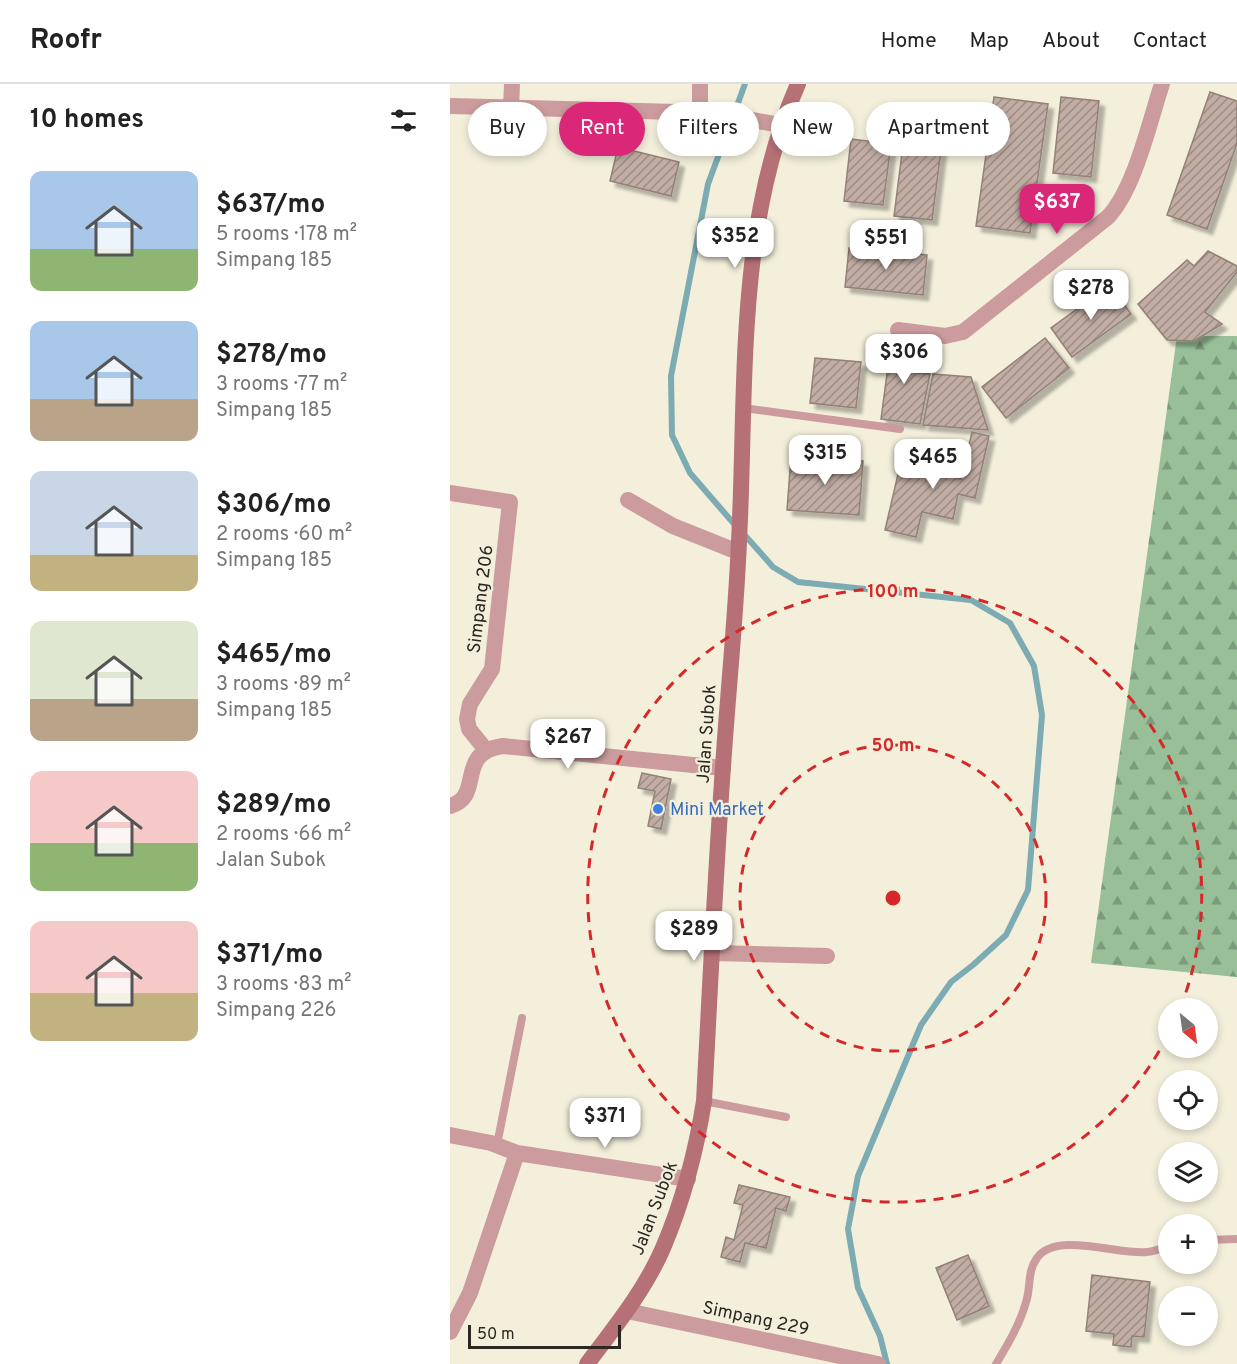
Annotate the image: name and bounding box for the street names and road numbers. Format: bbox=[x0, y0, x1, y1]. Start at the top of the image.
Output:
street label: Simpang 206 bbox=[463, 544, 500, 655]
street label: Jalan Subok bbox=[693, 684, 722, 784]
street label: Jalan Subok bbox=[627, 1158, 684, 1259]
street label: Simpang 229 bbox=[700, 1297, 811, 1342]

